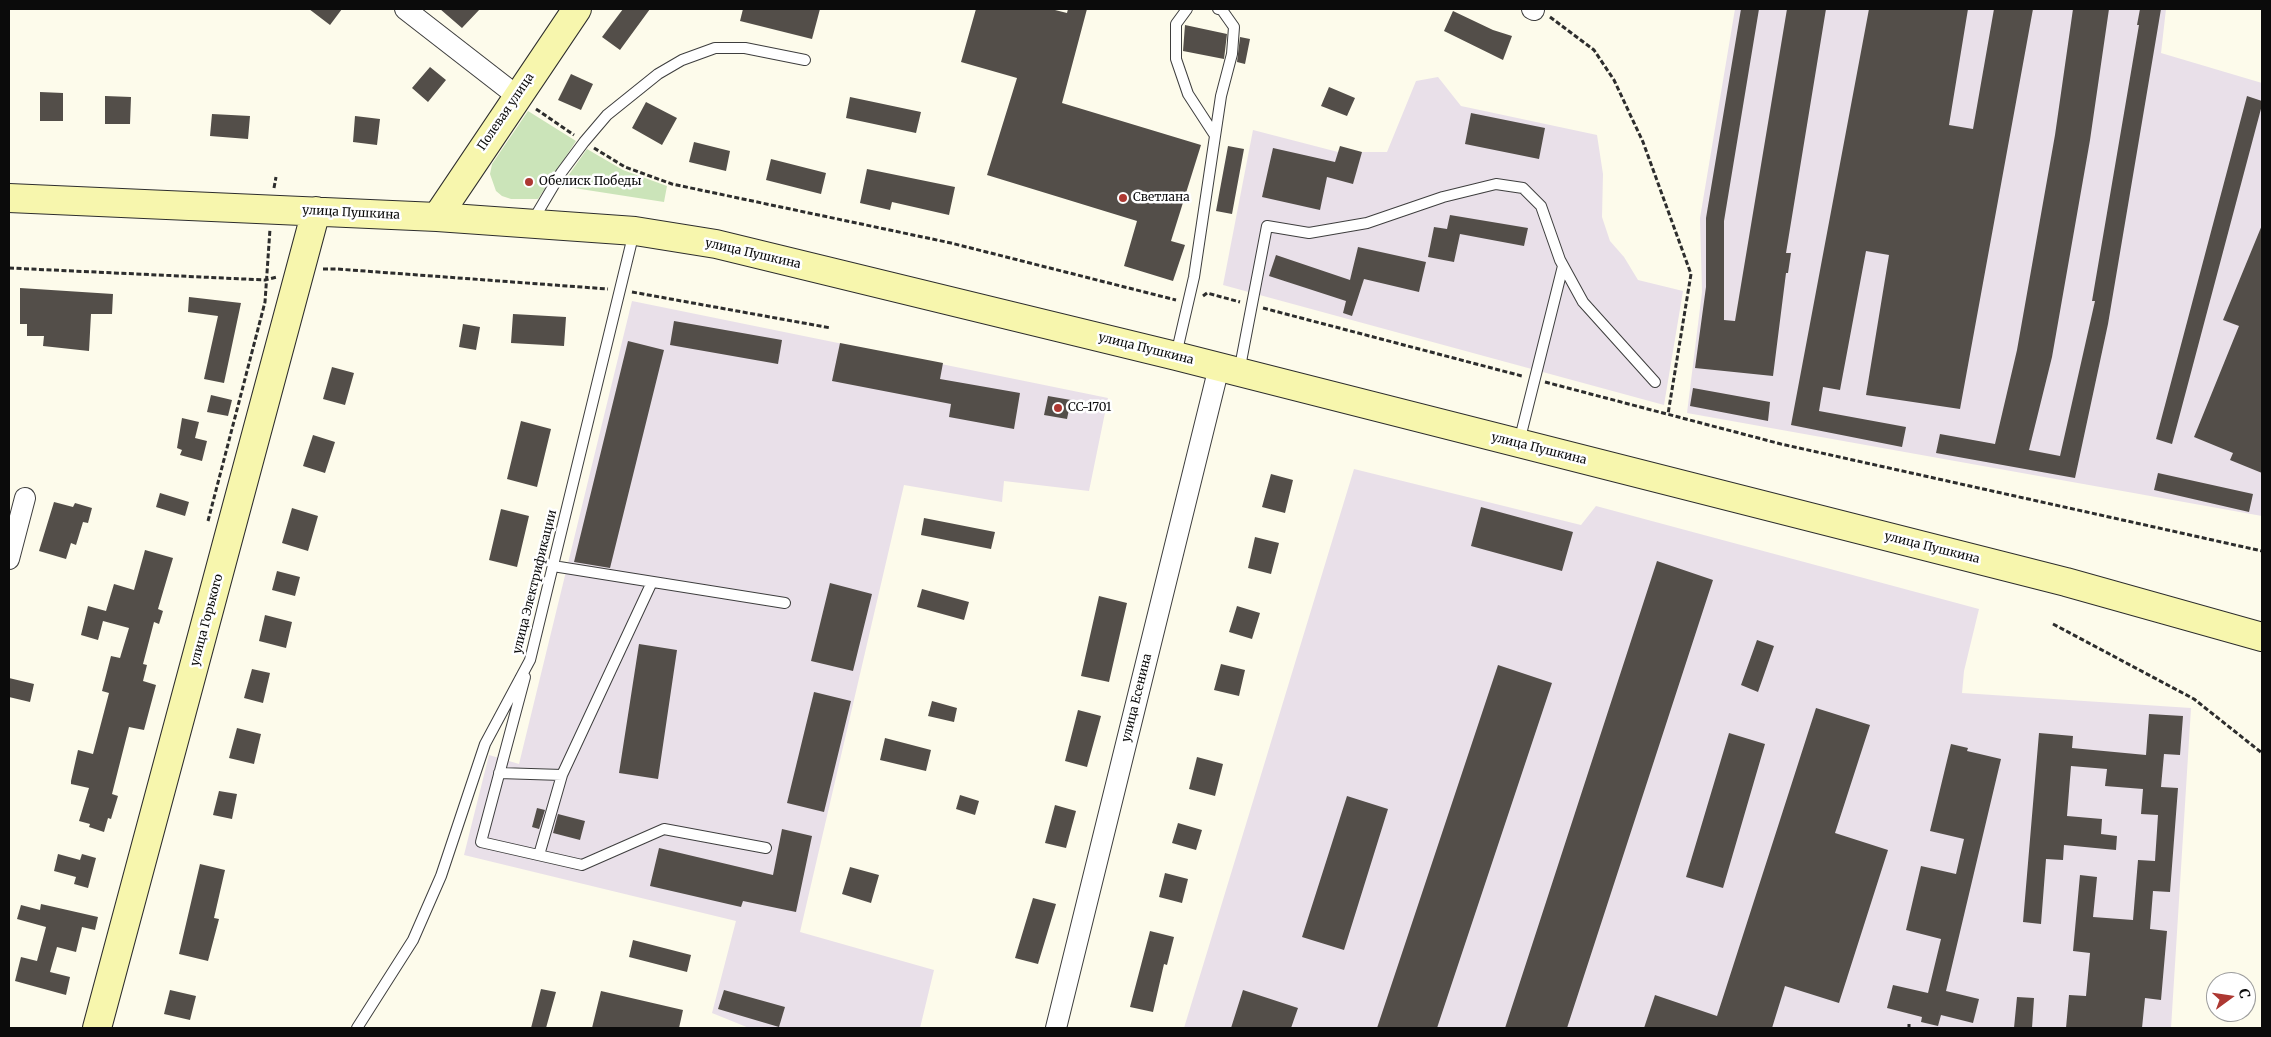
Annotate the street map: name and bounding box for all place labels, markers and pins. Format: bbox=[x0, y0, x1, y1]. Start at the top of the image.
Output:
place label: Обелиск Победы bbox=[539, 175, 642, 189]
marker: Обелиск Победы bbox=[523, 176, 535, 188]
place label: Светлана bbox=[1133, 191, 1190, 205]
marker: Светлана bbox=[1117, 192, 1129, 204]
place label: СС-1701 bbox=[1068, 401, 1111, 415]
marker: СС-1701 bbox=[1052, 402, 1064, 414]

